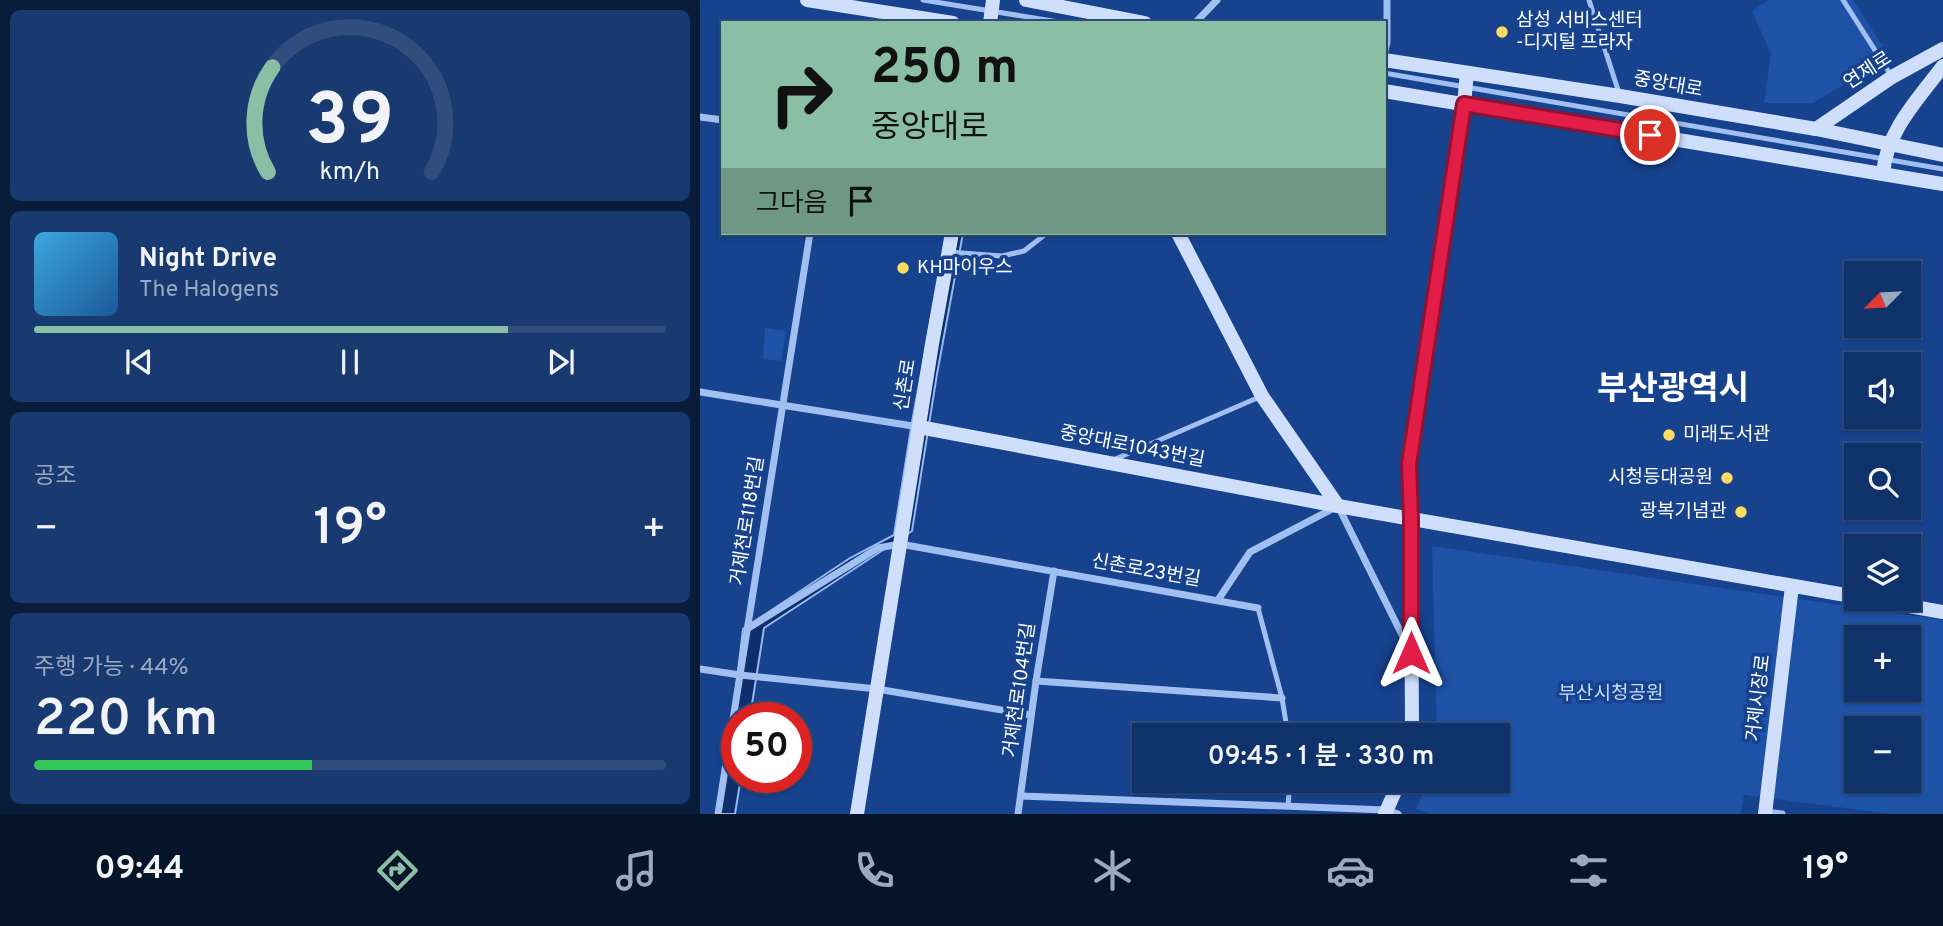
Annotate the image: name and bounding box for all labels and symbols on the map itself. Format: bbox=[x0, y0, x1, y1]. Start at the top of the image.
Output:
place label: 삼성 서비스센터 -디지털 프라자 bbox=[1516, 9, 1643, 55]
marker: 삼성 서비스센터 -디지털 프라자 bbox=[1494, 24, 1510, 40]
street label: 연제로 bbox=[1839, 47, 1897, 95]
street label: 중앙대로 bbox=[1631, 67, 1705, 103]
pin bbox=[1620, 105, 1680, 165]
place label: KH마이우스 bbox=[917, 256, 1013, 280]
marker: KH마이우스 bbox=[895, 260, 911, 276]
north arrow bbox=[1844, 261, 1922, 338]
street label: 신촌로 bbox=[890, 357, 922, 413]
district label: 부산광역시 bbox=[1597, 370, 1749, 412]
street label: 중앙대로1043번길 bbox=[1057, 421, 1207, 473]
place label: 미래도서관 bbox=[1683, 423, 1770, 447]
marker: 미래도서관 bbox=[1661, 427, 1677, 443]
street label: 거제천로118번길 bbox=[726, 455, 770, 587]
place label: 시청등대공원 bbox=[1608, 466, 1713, 490]
marker: 시청등대공원 bbox=[1719, 470, 1735, 486]
place label: 광복기념관 bbox=[1640, 500, 1727, 524]
marker: 광복기념관 bbox=[1733, 504, 1749, 520]
street label: 신촌로23번길 bbox=[1090, 550, 1202, 592]
position arrow bbox=[1374, 616, 1448, 690]
street label: 거제천로104번길 bbox=[999, 621, 1041, 759]
street label: 거제시장로 bbox=[1742, 653, 1776, 743]
park label: 부산시청공원 bbox=[1559, 682, 1663, 706]
speed limit sign: 50 bbox=[721, 702, 812, 793]

